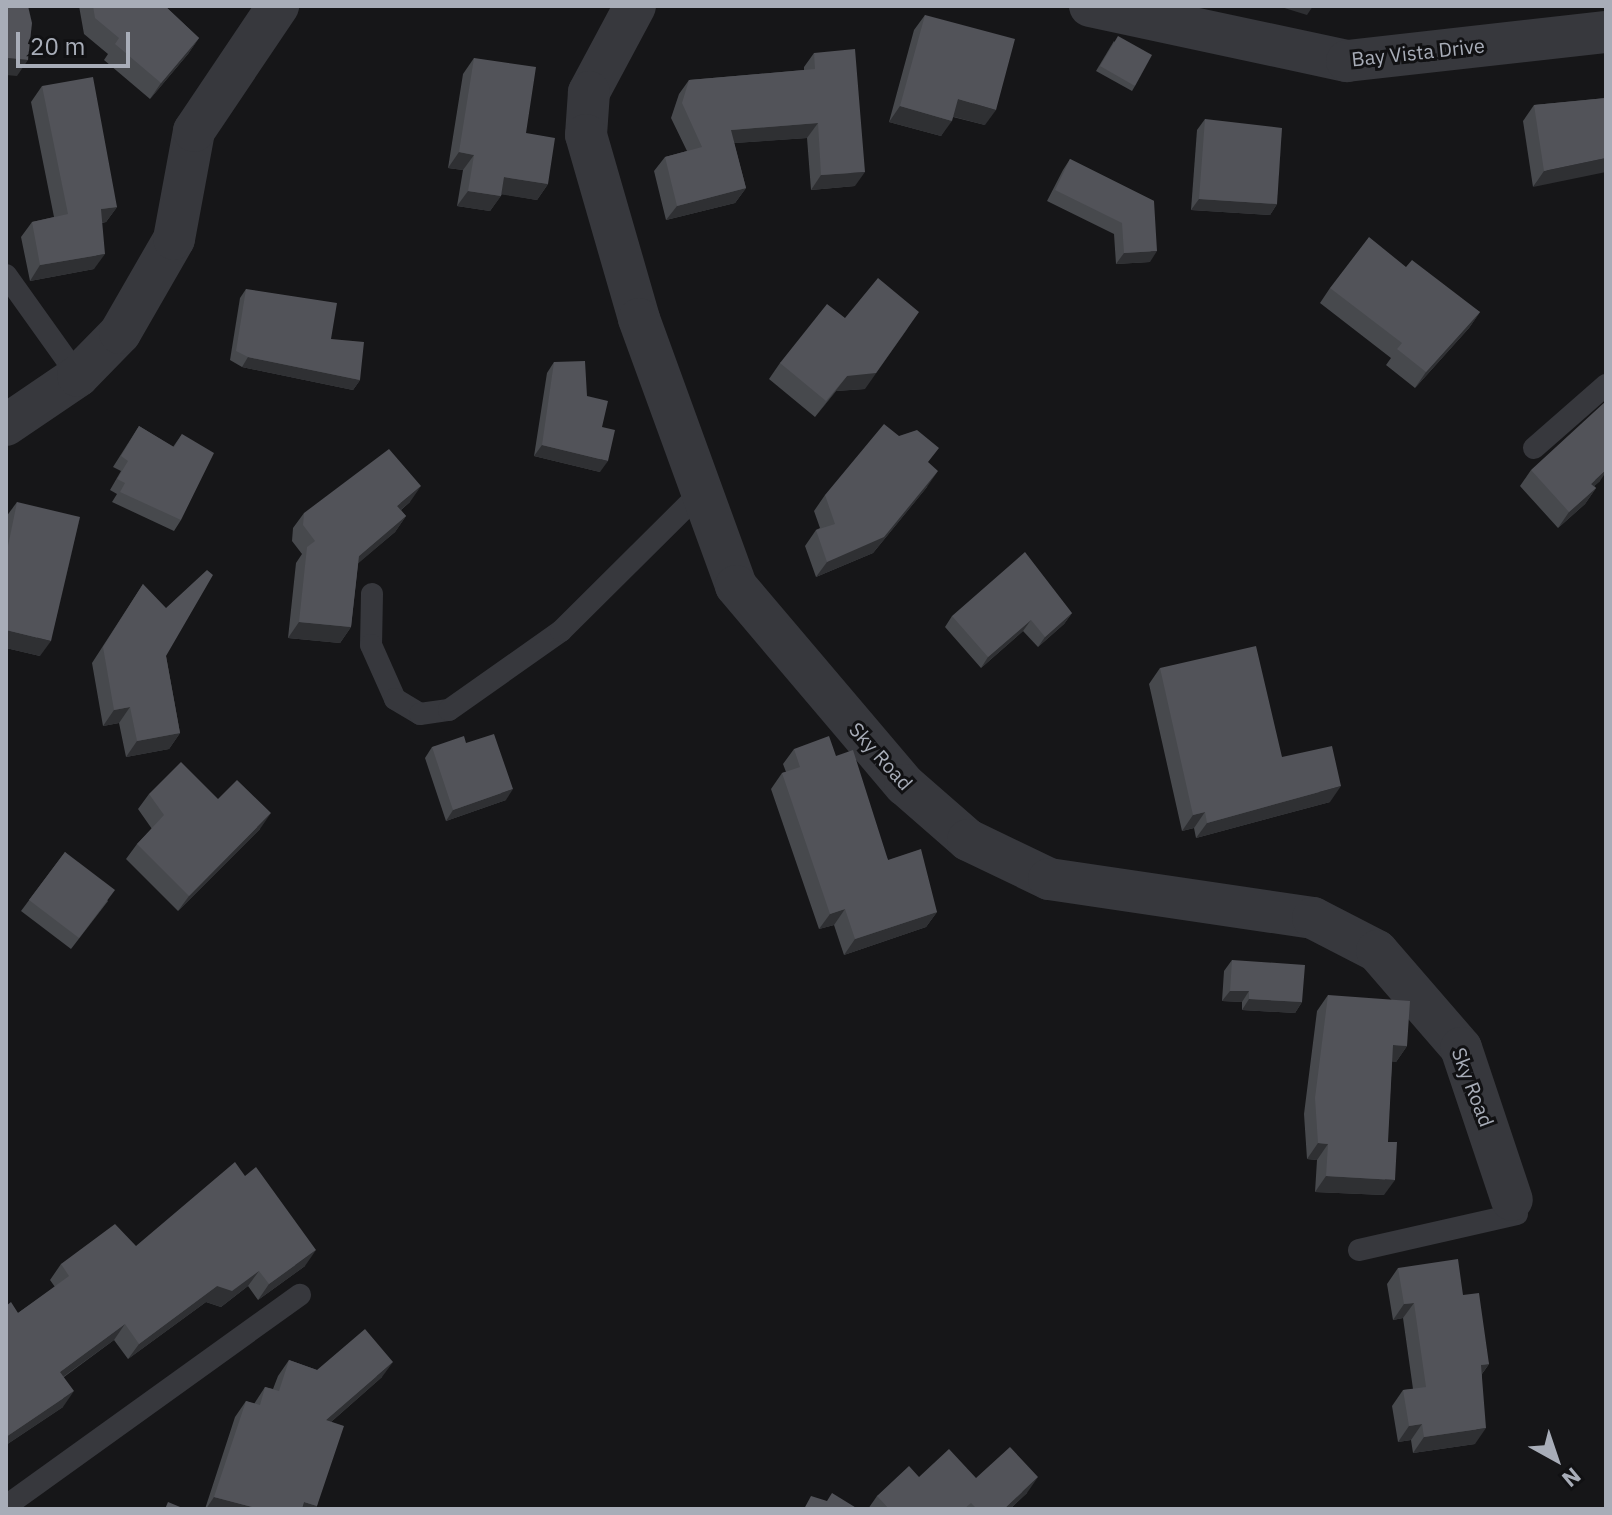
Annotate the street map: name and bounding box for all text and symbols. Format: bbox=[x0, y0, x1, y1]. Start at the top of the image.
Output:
scale bar bbox=[20, 16, 134, 66]
text: 20 m bbox=[30, 30, 85, 62]
street label: Bay Vista Drive bbox=[1350, 33, 1486, 71]
street label: Sky Road bbox=[844, 717, 918, 795]
street label: Sky Road bbox=[1447, 1044, 1499, 1130]
north arrow bbox=[1516, 1419, 1596, 1499]
text: N bbox=[1556, 1462, 1587, 1494]

